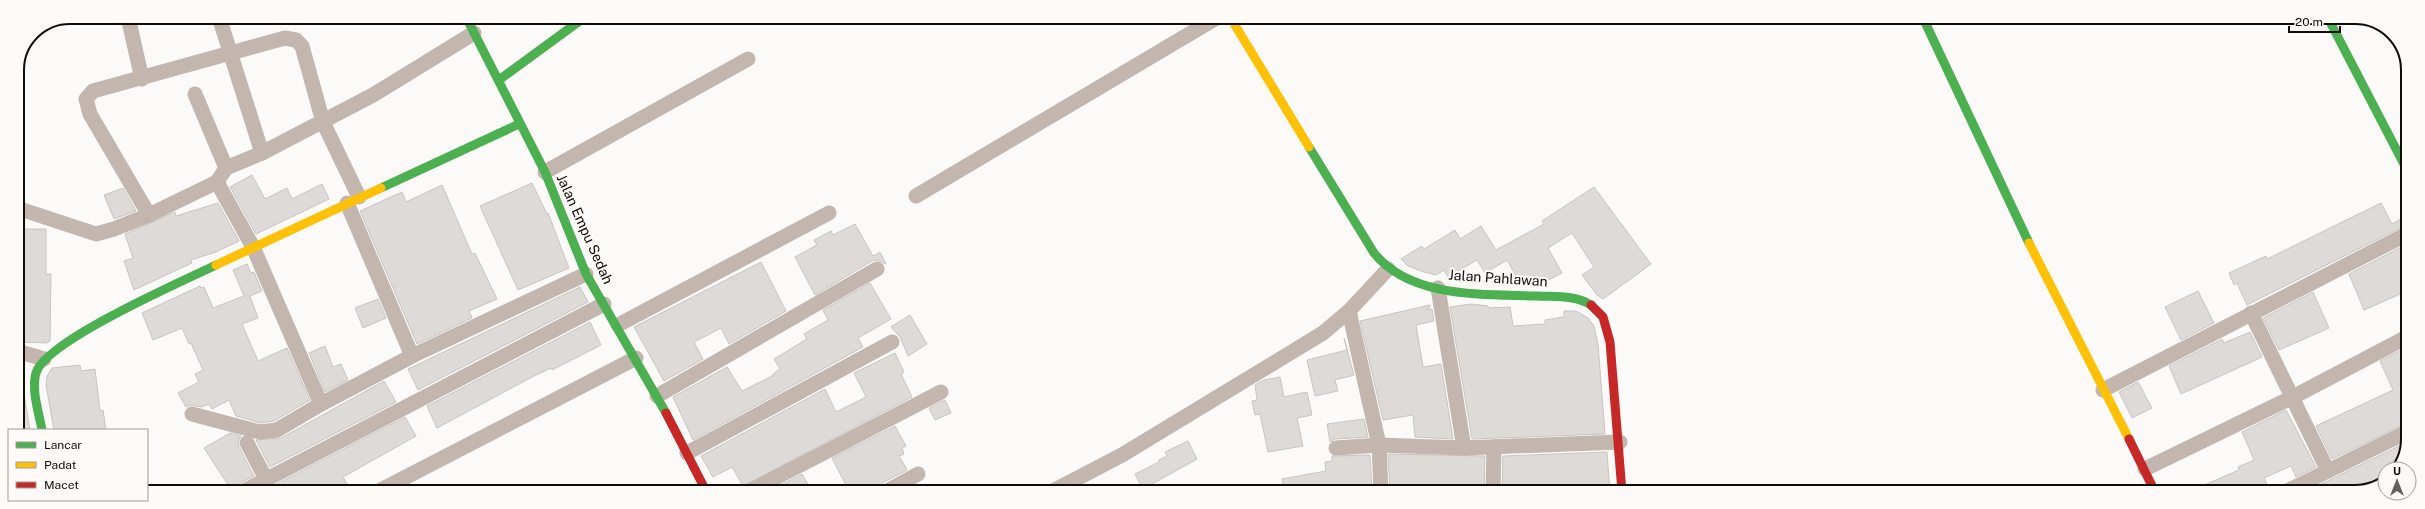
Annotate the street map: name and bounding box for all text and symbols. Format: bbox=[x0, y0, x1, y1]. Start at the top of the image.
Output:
scale bar bbox=[2289, 8, 2340, 34]
text: 20 m bbox=[2295, 15, 2323, 29]
street label: Jalan Empu Sedah bbox=[554, 172, 616, 286]
street label: Jalan Pahlawan bbox=[1448, 267, 1548, 289]
legend bbox=[8, 429, 148, 501]
text: Lancar bbox=[44, 438, 82, 452]
text: Padat bbox=[44, 458, 77, 472]
north arrow bbox=[2377, 461, 2417, 501]
text: U bbox=[2393, 465, 2401, 477]
text: Macet bbox=[44, 478, 79, 492]

